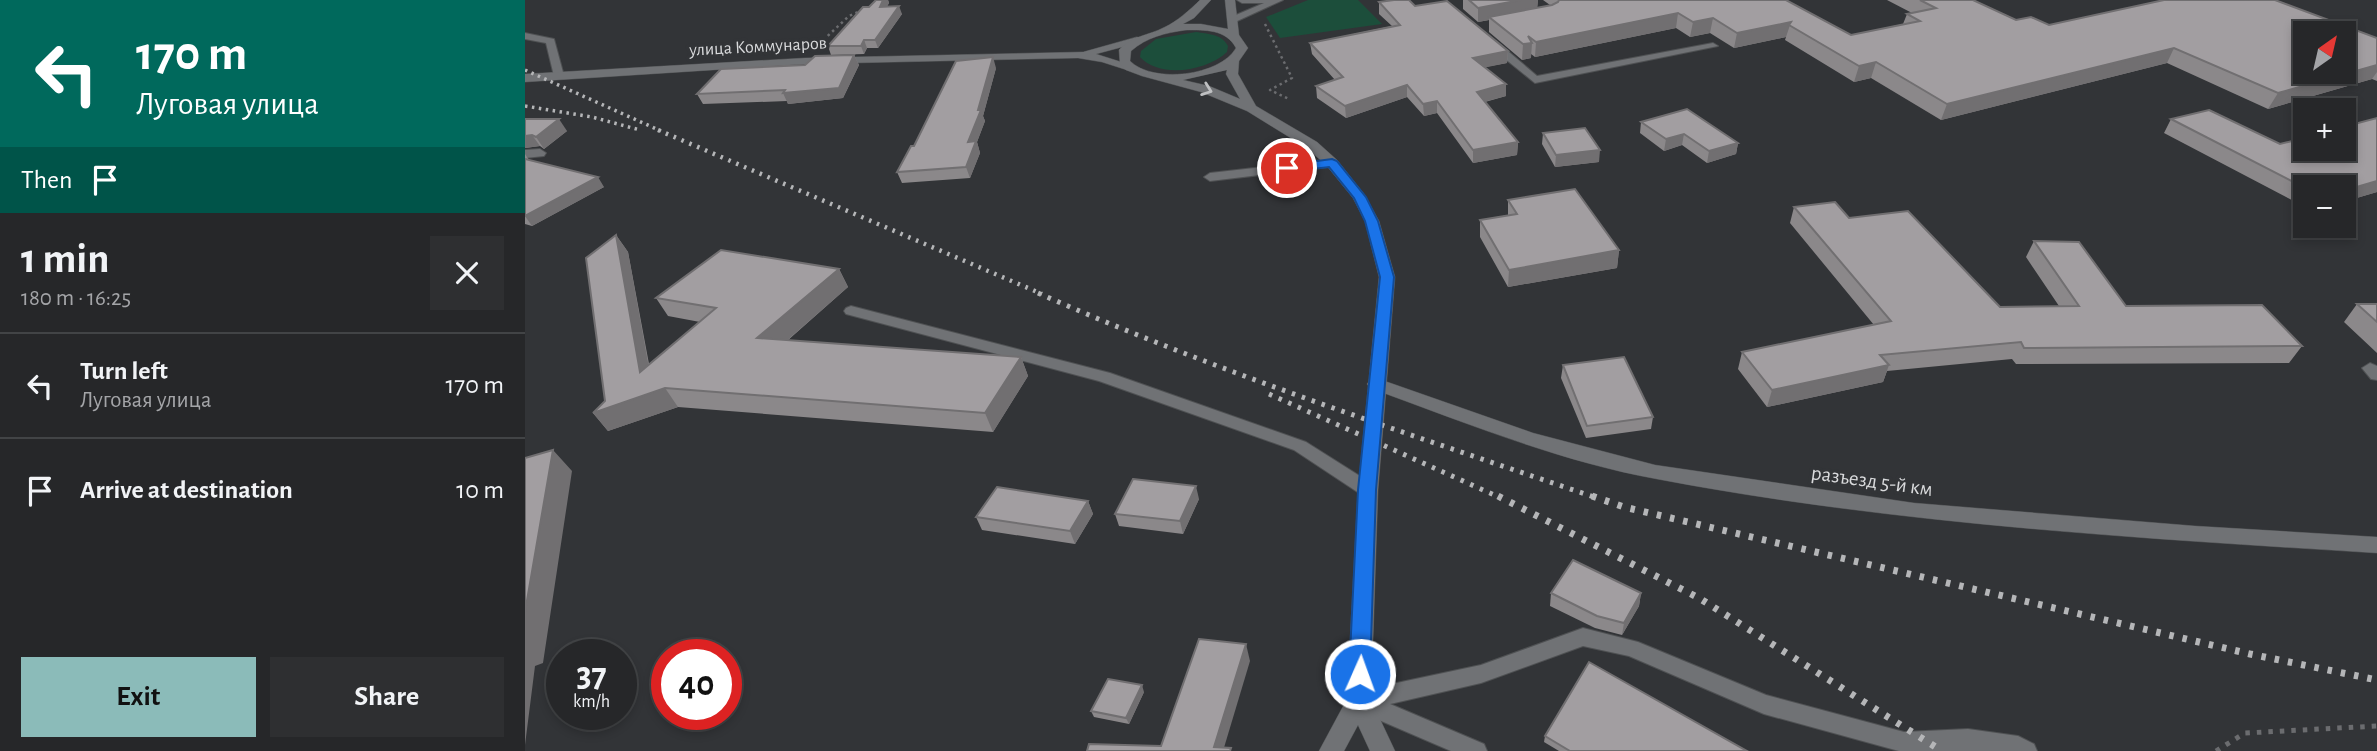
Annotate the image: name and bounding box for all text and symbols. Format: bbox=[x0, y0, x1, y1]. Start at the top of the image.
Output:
north arrow bbox=[2293, 21, 2355, 84]
map controls bbox=[2293, 21, 2356, 238]
icon: left bbox=[21, 28, 112, 119]
text: 170 m bbox=[136, 30, 247, 79]
street label: улица Коммунаров bbox=[688, 34, 827, 60]
one-way arrow bbox=[1201, 82, 1213, 96]
text: Луговая улица bbox=[136, 88, 319, 120]
button: + bbox=[2293, 98, 2356, 161]
pin bbox=[1257, 138, 1317, 198]
icon: arrive bbox=[1268, 149, 1306, 187]
icon: arrive bbox=[86, 161, 124, 199]
text: Then bbox=[21, 167, 72, 193]
button: − bbox=[2293, 175, 2356, 238]
button: close bbox=[430, 236, 504, 310]
text: 1 min bbox=[21, 238, 110, 280]
text: 180 m · 16:25 bbox=[21, 287, 131, 310]
text: Turn left bbox=[80, 358, 168, 384]
icon: left bbox=[21, 367, 59, 405]
text: 170 m bbox=[445, 372, 504, 398]
text: Луговая улица bbox=[80, 389, 211, 412]
street label: разъезд 5-й км bbox=[1810, 462, 1934, 500]
icon: arrive bbox=[21, 472, 59, 510]
text: Arrive at destination bbox=[80, 477, 293, 503]
text: 10 m bbox=[456, 477, 504, 503]
position arrow bbox=[1323, 637, 1397, 711]
speed limit sign: 40 bbox=[651, 639, 742, 730]
button: Exit bbox=[21, 657, 256, 737]
button: Share bbox=[270, 657, 504, 737]
text: 37 bbox=[576, 658, 607, 693]
text: km/h bbox=[573, 693, 610, 711]

